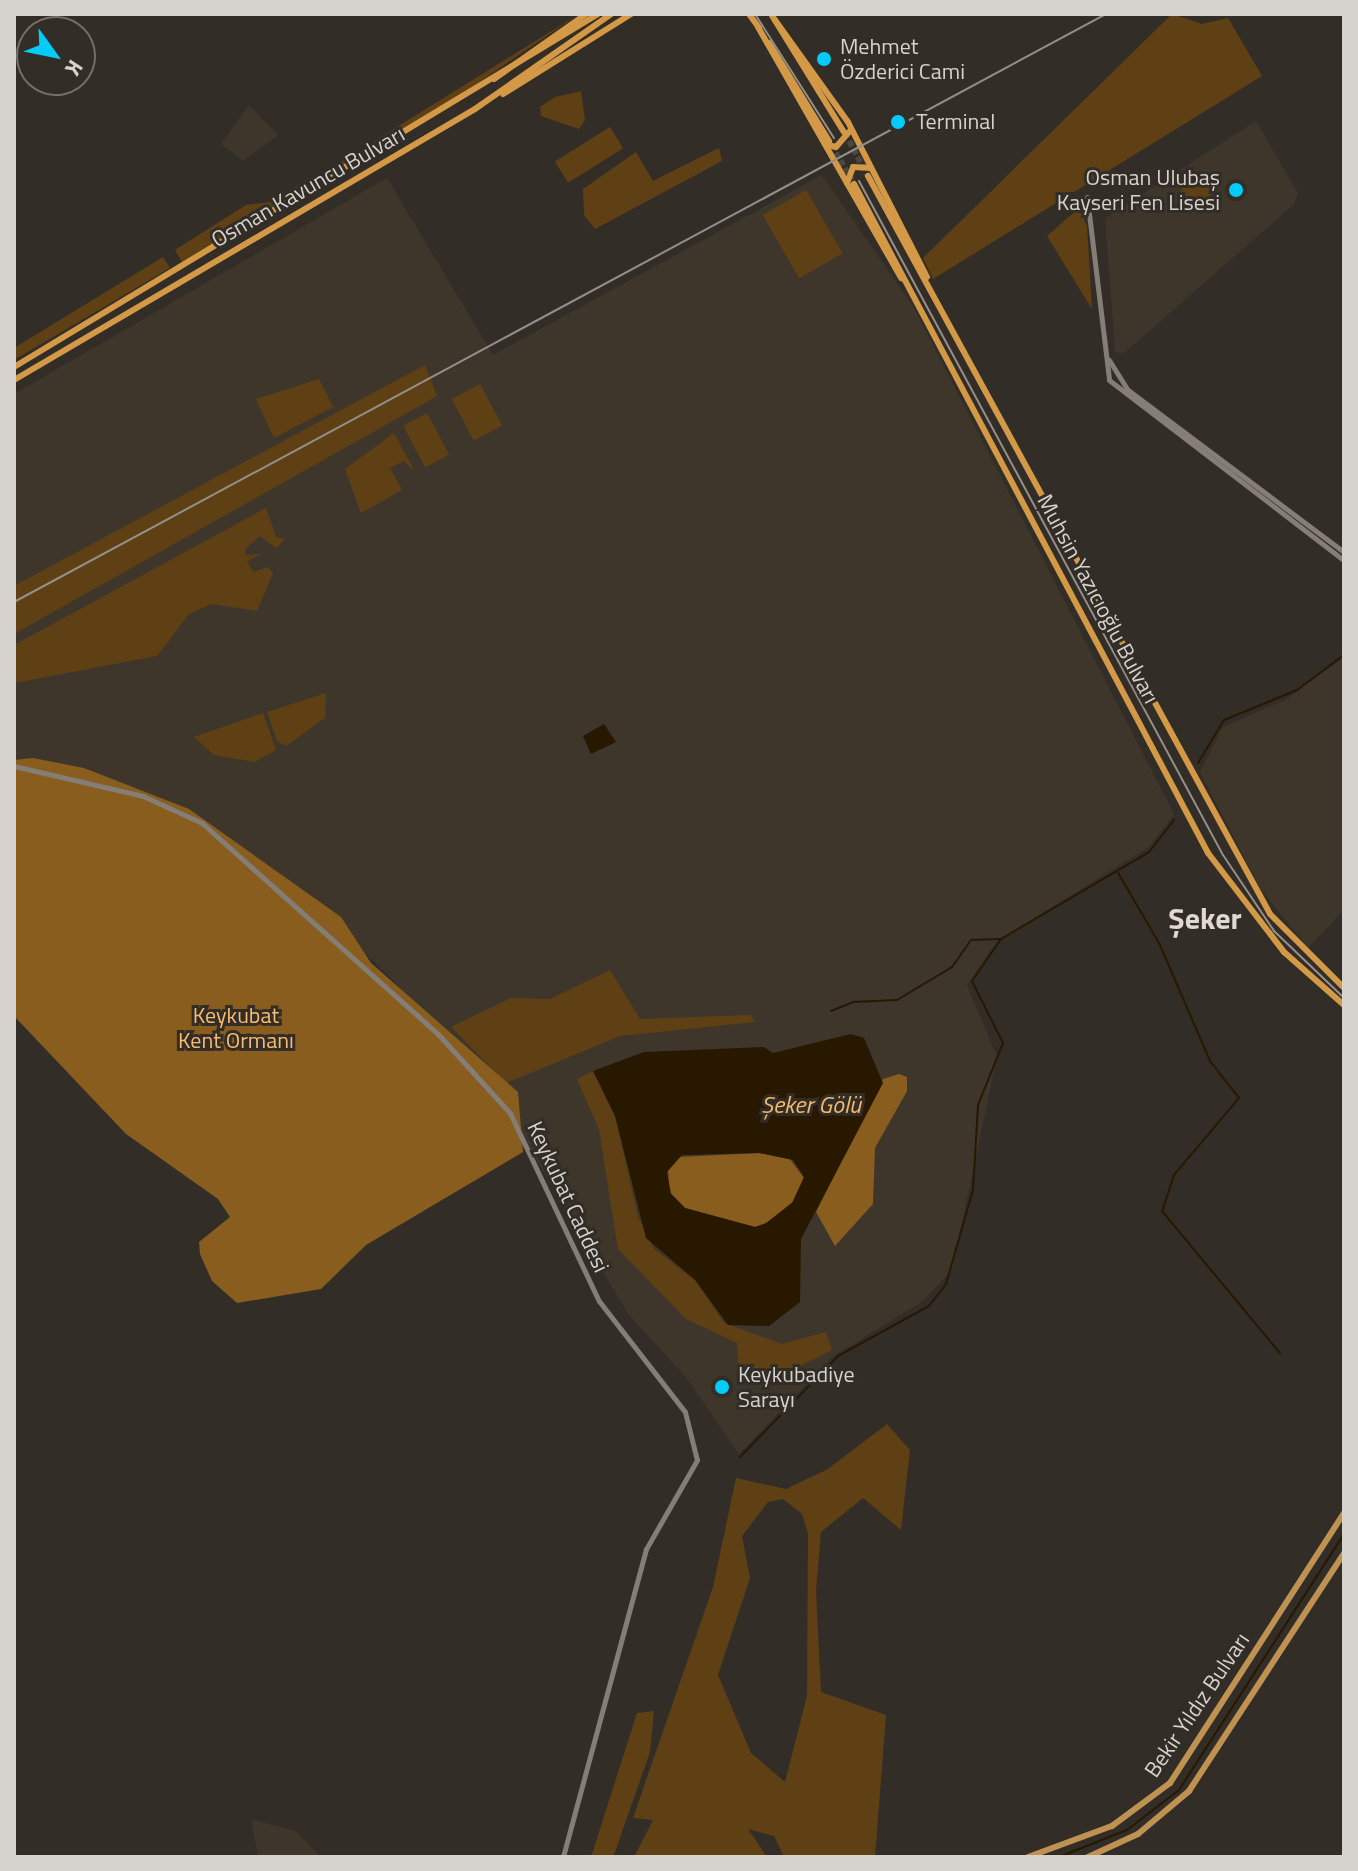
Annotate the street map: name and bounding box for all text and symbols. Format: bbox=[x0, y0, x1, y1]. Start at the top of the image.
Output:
north arrow bbox=[16, 16, 96, 96]
place label: Mehmet Özderici Cami bbox=[840, 33, 965, 84]
marker: Mehmet Özderici Cami bbox=[815, 50, 833, 68]
text: K bbox=[57, 53, 92, 83]
place label: Terminal bbox=[916, 109, 995, 135]
marker: Terminal bbox=[887, 111, 909, 133]
street label: Osman Kavuncu Bulvarı bbox=[207, 121, 409, 253]
place label: Osman Ulubaş Kayseri Fen Lisesi bbox=[1057, 164, 1220, 216]
marker: Osman Ulubaş Kayseri Fen Lisesi bbox=[1227, 181, 1245, 199]
street label: Muhsin Yazıcıoğlu Bulvarı bbox=[1032, 490, 1164, 708]
district label: Şeker bbox=[1168, 900, 1242, 936]
park label: Keykubat Kent Ormanı bbox=[178, 1002, 294, 1054]
water label: Şeker Gölü bbox=[761, 1091, 861, 1119]
street label: Keykubat Caddesi bbox=[521, 1117, 615, 1277]
place label: Keykubadiye Sarayı bbox=[738, 1361, 855, 1412]
marker: Keykubadiye Sarayı bbox=[713, 1378, 731, 1396]
street label: Bekir Yıldız Bulvarı bbox=[1139, 1628, 1255, 1782]

